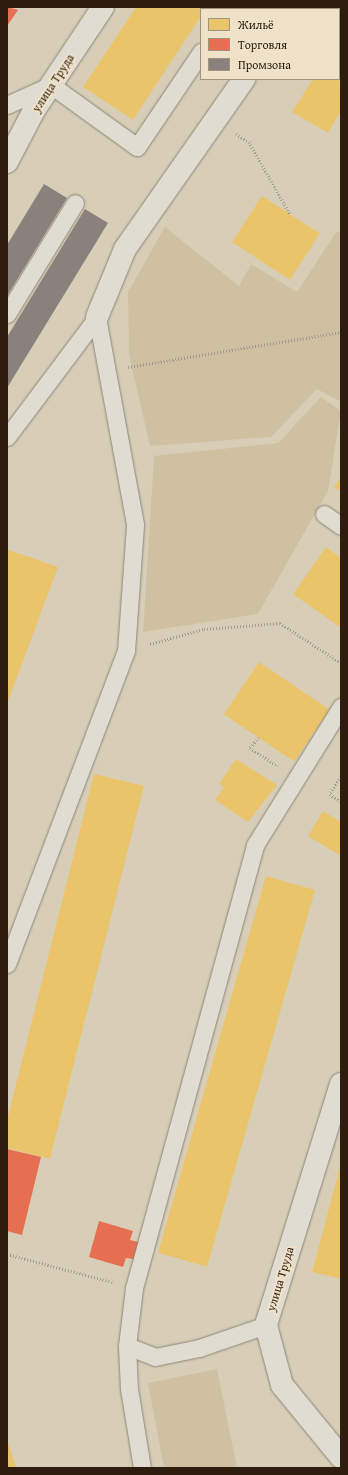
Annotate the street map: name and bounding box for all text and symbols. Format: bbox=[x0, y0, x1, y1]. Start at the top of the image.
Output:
legend bbox=[200, 8, 340, 80]
text: Жильё bbox=[238, 16, 274, 33]
text: Торговля bbox=[238, 36, 287, 53]
street label: улица Труда bbox=[29, 51, 77, 115]
text: Промзона bbox=[238, 56, 291, 73]
street label: улица Труда bbox=[263, 1245, 297, 1313]

